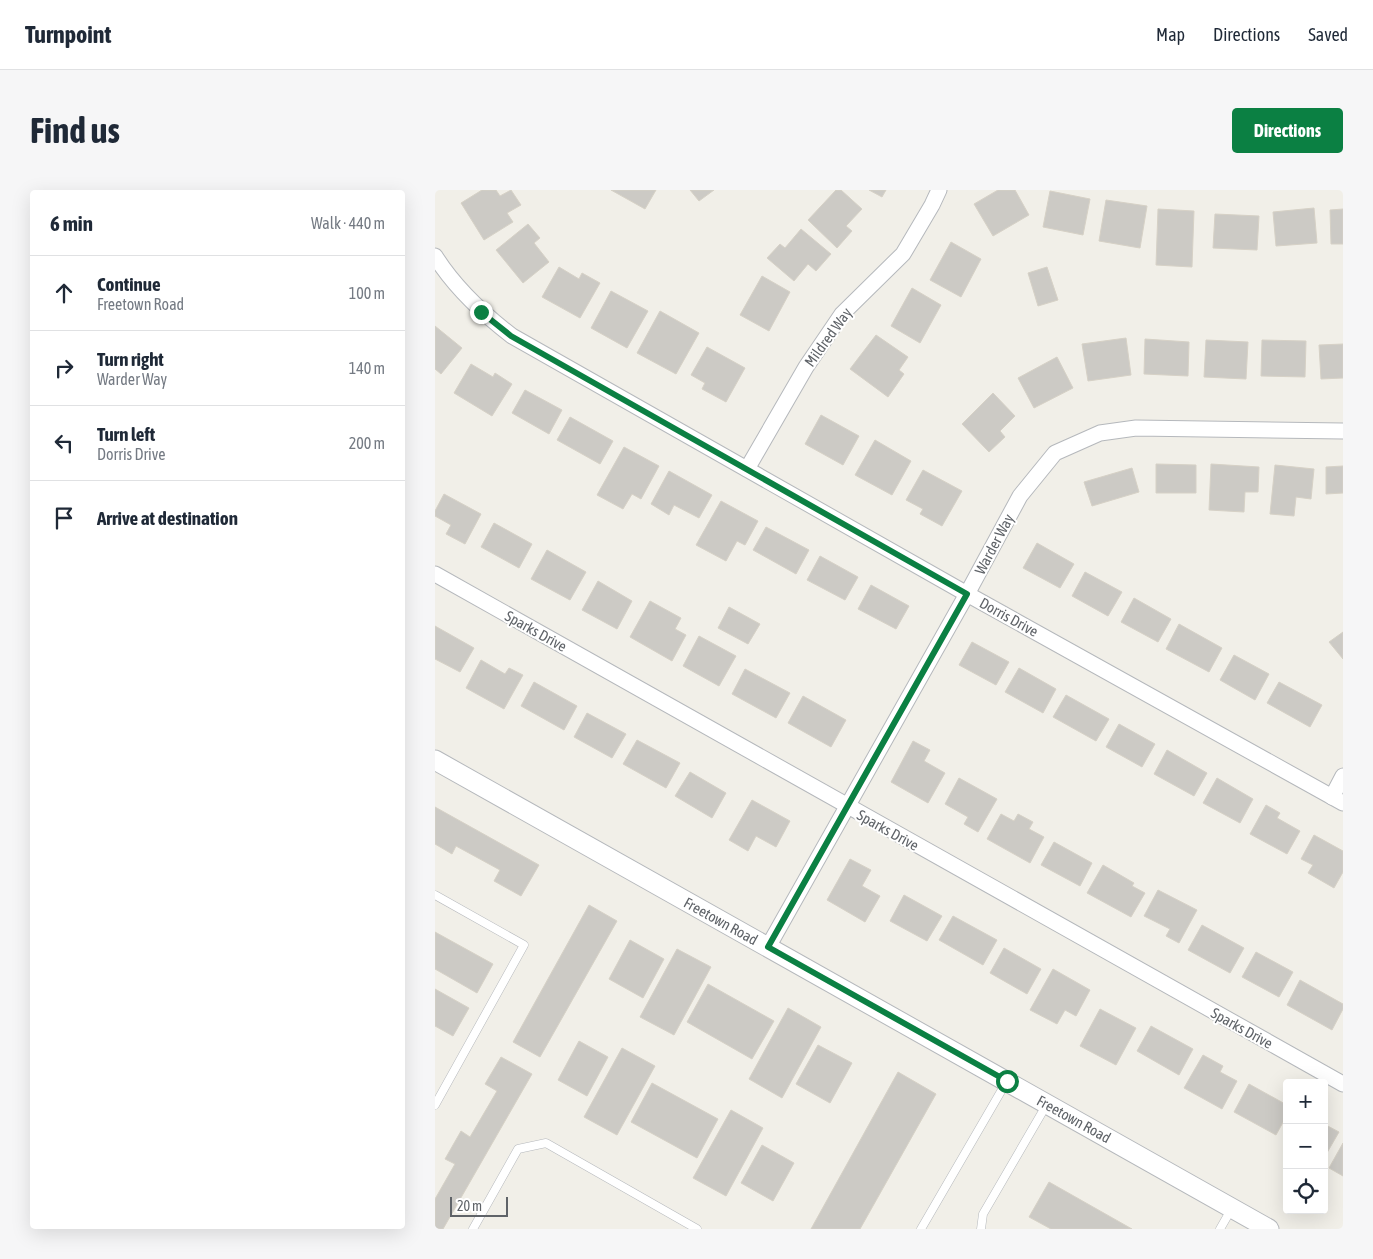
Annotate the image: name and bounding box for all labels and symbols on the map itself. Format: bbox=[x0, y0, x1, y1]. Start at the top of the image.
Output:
route end bbox=[470, 301, 493, 324]
street label: Mildred Way bbox=[801, 304, 855, 370]
street label: Warder Way bbox=[971, 511, 1017, 577]
street label: Dorris Drive bbox=[977, 594, 1041, 640]
street label: Sparks Drive bbox=[502, 607, 570, 655]
street label: Sparks Drive bbox=[854, 806, 922, 854]
street label: Freetown Road bbox=[681, 894, 761, 948]
street label: Sparks Drive bbox=[1208, 1004, 1276, 1052]
route start bbox=[996, 1070, 1019, 1093]
street label: Freetown Road bbox=[1034, 1092, 1114, 1146]
scale bar bbox=[450, 1194, 507, 1217]

